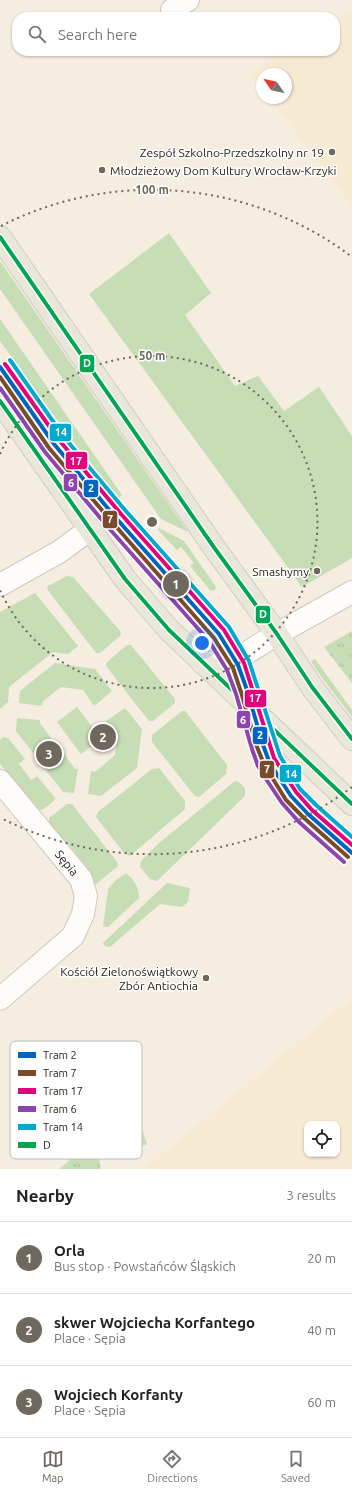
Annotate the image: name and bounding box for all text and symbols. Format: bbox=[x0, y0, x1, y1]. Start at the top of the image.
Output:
search box bbox=[12, 12, 340, 56]
icon: search bbox=[26, 23, 48, 45]
text: Search here bbox=[58, 26, 137, 43]
north arrow bbox=[256, 68, 292, 104]
place label: Zespół Szkolno-Przedszkolny nr 19 bbox=[140, 146, 324, 159]
marker: Zespół Szkolno-Przedszkolny nr 19 bbox=[327, 147, 337, 157]
place label: Młodzieżowy Dom Kultury Wrocław-Krzyki bbox=[110, 164, 336, 177]
marker: Młodzieżowy Dom Kultury Wrocław-Krzyki bbox=[97, 165, 107, 175]
text: 100 m bbox=[135, 183, 169, 196]
text: 50 m bbox=[139, 349, 165, 362]
line badge: D bbox=[79, 354, 95, 373]
text: D bbox=[83, 357, 91, 369]
line badge: 14 bbox=[49, 423, 72, 442]
text: 14 bbox=[55, 426, 67, 438]
line badge: 17 bbox=[65, 451, 88, 470]
text: 17 bbox=[70, 455, 82, 467]
line badge: 6 bbox=[63, 473, 78, 492]
text: 6 bbox=[68, 477, 74, 489]
line badge: 2 bbox=[83, 479, 99, 498]
text: 2 bbox=[88, 482, 94, 494]
line badge: 7 bbox=[102, 510, 118, 529]
text: 7 bbox=[107, 513, 113, 525]
centre of rings bbox=[145, 515, 159, 529]
place label: Smashymy bbox=[252, 565, 309, 578]
marker: Smashymy bbox=[312, 566, 322, 576]
pin: 1 bbox=[163, 569, 189, 599]
line badge: D bbox=[255, 605, 271, 624]
text: D bbox=[259, 608, 267, 620]
your location bbox=[192, 633, 212, 653]
line badge: 17 bbox=[244, 689, 267, 708]
text: 17 bbox=[249, 692, 261, 704]
line badge: 6 bbox=[236, 710, 251, 729]
text: 6 bbox=[240, 714, 246, 726]
pin: 2 bbox=[90, 722, 116, 752]
line badge: 2 bbox=[252, 726, 268, 745]
text: 2 bbox=[257, 729, 263, 741]
pin: 3 bbox=[36, 739, 62, 769]
line badge: 7 bbox=[259, 760, 275, 779]
text: 7 bbox=[264, 763, 270, 775]
line badge: 14 bbox=[279, 764, 302, 783]
text: 14 bbox=[285, 768, 297, 780]
street label: Sępia bbox=[53, 848, 81, 878]
place label: Kościół Zielonoświątkowy Zbór Antiochia bbox=[60, 965, 198, 992]
marker: Kościół Zielonoświątkowy Zbór Antiochia bbox=[201, 973, 211, 983]
legend bbox=[10, 1041, 142, 1159]
text: Tram 2 bbox=[43, 1049, 77, 1061]
text: Tram 7 bbox=[43, 1067, 77, 1079]
text: Tram 17 bbox=[43, 1085, 83, 1097]
text: Tram 6 bbox=[43, 1103, 77, 1115]
text: Tram 14 bbox=[43, 1121, 83, 1133]
map controls bbox=[304, 1121, 340, 1157]
button: locate bbox=[304, 1121, 340, 1157]
text: D bbox=[43, 1139, 51, 1151]
text: Nearby bbox=[16, 1186, 74, 1205]
text: 3 results bbox=[286, 1188, 336, 1202]
text: Orla bbox=[54, 1242, 85, 1259]
text: 1 bbox=[25, 1251, 33, 1265]
text: 20 m bbox=[307, 1251, 336, 1265]
text: Bus stop · Powstańców Śląskich bbox=[54, 1259, 236, 1273]
text: skwer Wojciecha Korfantego bbox=[54, 1314, 255, 1331]
text: 2 bbox=[25, 1323, 33, 1337]
text: 40 m bbox=[307, 1323, 336, 1337]
text: Place · Sępia bbox=[54, 1331, 126, 1345]
text: Wojciech Korfanty bbox=[54, 1386, 183, 1403]
text: 3 bbox=[25, 1395, 33, 1409]
text: 60 m bbox=[307, 1395, 336, 1409]
text: Place · Sępia bbox=[54, 1403, 126, 1417]
tab: Map bbox=[42, 1448, 64, 1484]
tab: Directions bbox=[147, 1448, 197, 1484]
tab: Saved bbox=[281, 1448, 310, 1484]

